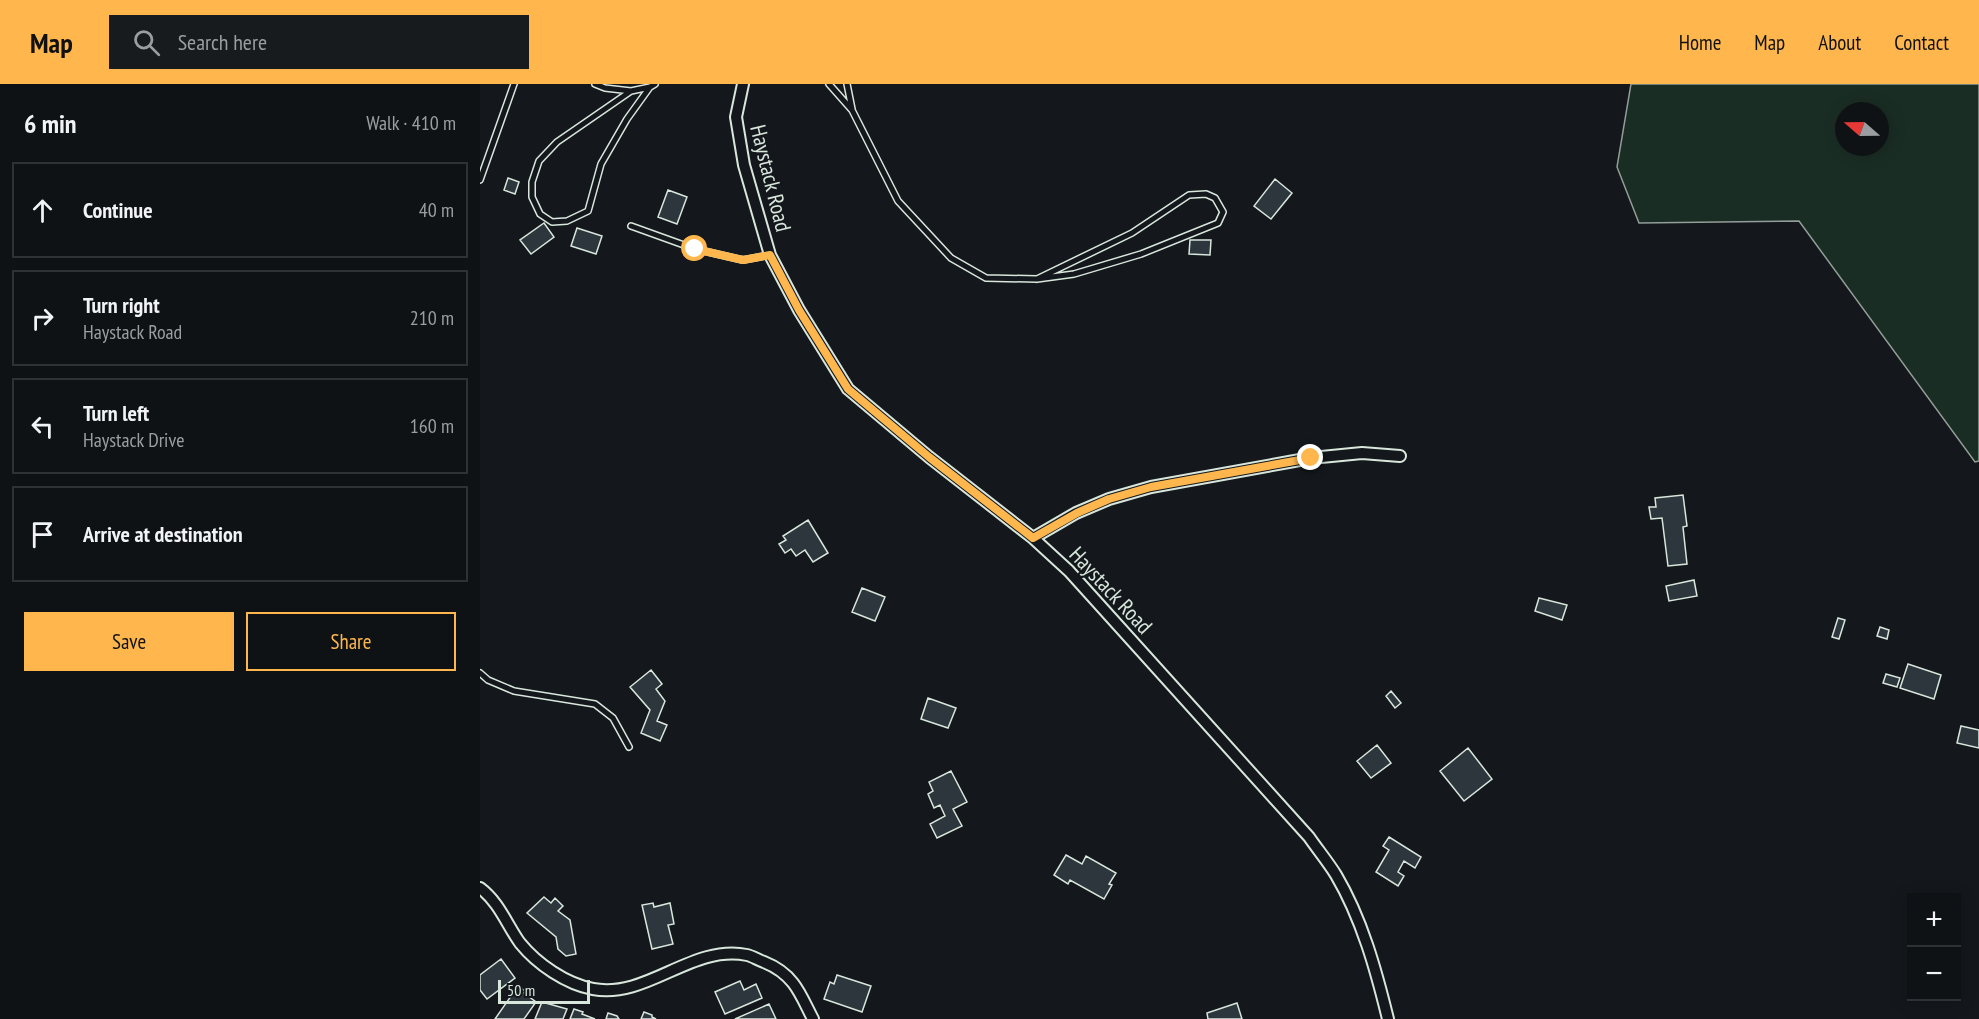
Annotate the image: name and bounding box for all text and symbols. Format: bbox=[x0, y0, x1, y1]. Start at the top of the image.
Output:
search box bbox=[109, 15, 529, 69]
text: Map bbox=[30, 24, 73, 61]
icon: search bbox=[130, 26, 163, 59]
text: Search here bbox=[178, 28, 267, 56]
text: Home bbox=[1679, 29, 1721, 56]
text: Map bbox=[1754, 29, 1785, 56]
text: About bbox=[1818, 29, 1861, 56]
text: Contact bbox=[1894, 29, 1949, 56]
north arrow bbox=[1835, 102, 1889, 156]
text: 6 min bbox=[24, 107, 77, 140]
text: Walk · 410 m bbox=[366, 110, 456, 136]
street label: Haystack Road bbox=[744, 122, 798, 234]
icon: ahead bbox=[26, 194, 59, 227]
text: Continue bbox=[83, 196, 153, 224]
text: 40 m bbox=[419, 197, 454, 223]
route start bbox=[681, 235, 707, 261]
text: Turn right bbox=[83, 291, 160, 319]
icon: right bbox=[26, 302, 59, 335]
text: 210 m bbox=[410, 305, 454, 331]
text: Haystack Road bbox=[83, 319, 182, 345]
text: Turn left bbox=[83, 399, 149, 427]
icon: left bbox=[26, 410, 59, 443]
text: 160 m bbox=[410, 413, 454, 439]
text: Haystack Drive bbox=[83, 427, 184, 453]
route end bbox=[1297, 444, 1323, 470]
icon: arrive bbox=[26, 518, 59, 551]
text: Arrive at destination bbox=[83, 520, 243, 548]
street label: Haystack Road bbox=[1064, 541, 1158, 639]
button: Save bbox=[24, 612, 234, 671]
button: Share bbox=[246, 612, 456, 671]
map controls bbox=[1907, 893, 1961, 1001]
button: + bbox=[1907, 893, 1961, 947]
button: − bbox=[1907, 947, 1961, 1001]
scale bar bbox=[498, 977, 590, 1004]
text: 50 m bbox=[507, 980, 535, 1000]

